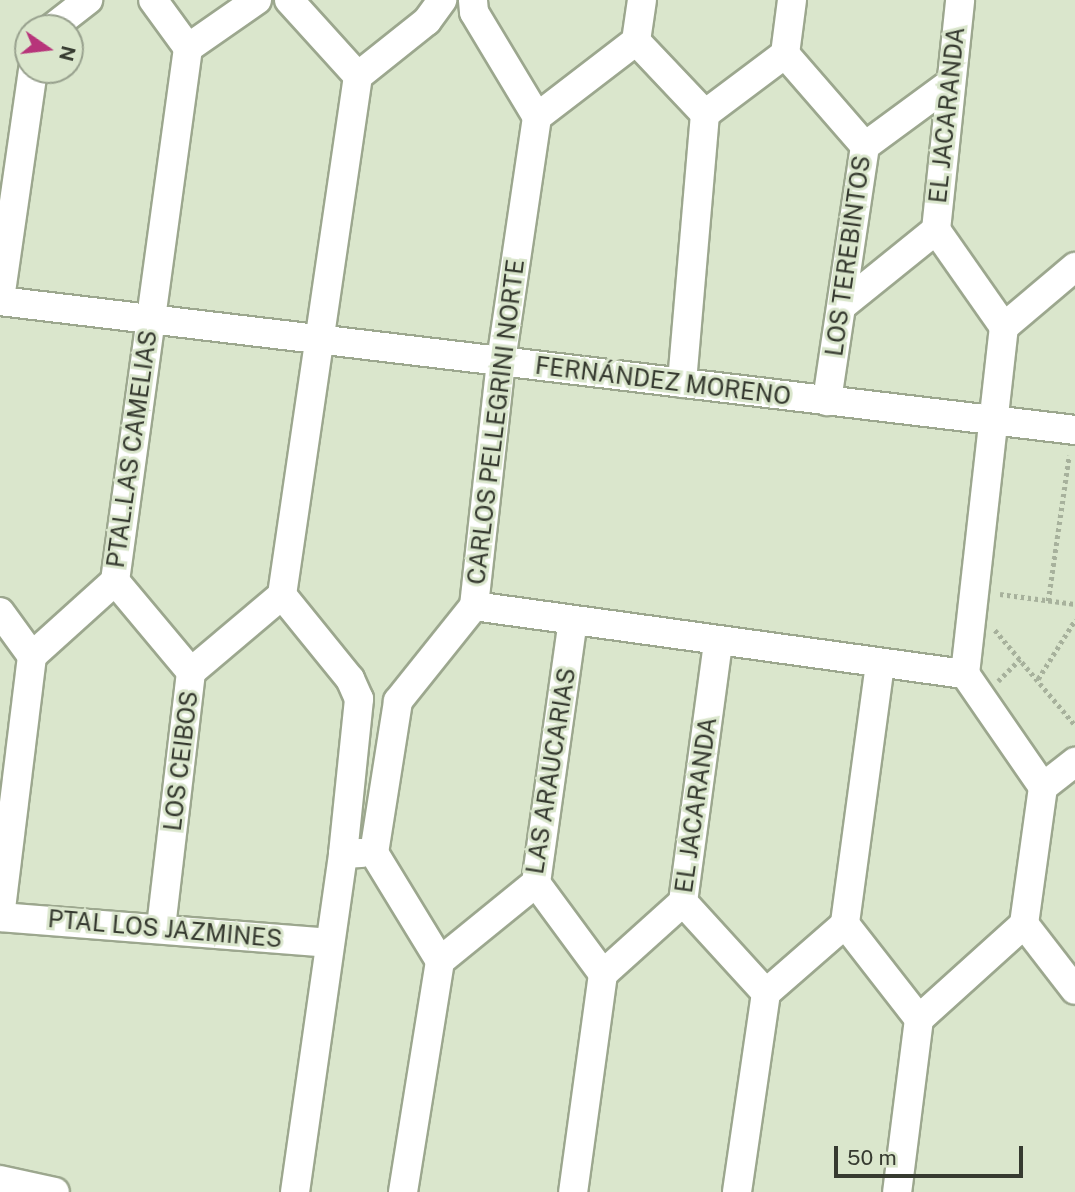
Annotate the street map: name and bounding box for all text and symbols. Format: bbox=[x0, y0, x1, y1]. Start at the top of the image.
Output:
north arrow bbox=[14, 14, 84, 84]
street label: EL JACARANDA bbox=[923, 25, 971, 205]
text: N bbox=[55, 44, 80, 63]
street label: LOS TEREBINTOS bbox=[820, 154, 876, 358]
street label: CARLOS PELLEGRINI NORTE bbox=[462, 258, 530, 586]
street label: PTAL.LAS CAMELIAS bbox=[101, 328, 163, 570]
street label: FERNÁNDEZ MORENO bbox=[534, 351, 792, 411]
street label: LAS ARAUCARIAS bbox=[520, 666, 582, 876]
street label: LOS CEIBOS bbox=[158, 689, 204, 833]
street label: EL JACARANDA bbox=[669, 715, 723, 895]
street label: PTAL LOS JAZMINES bbox=[47, 904, 283, 954]
scale bar bbox=[837, 1132, 1026, 1176]
text: 50 m bbox=[847, 1145, 897, 1170]

